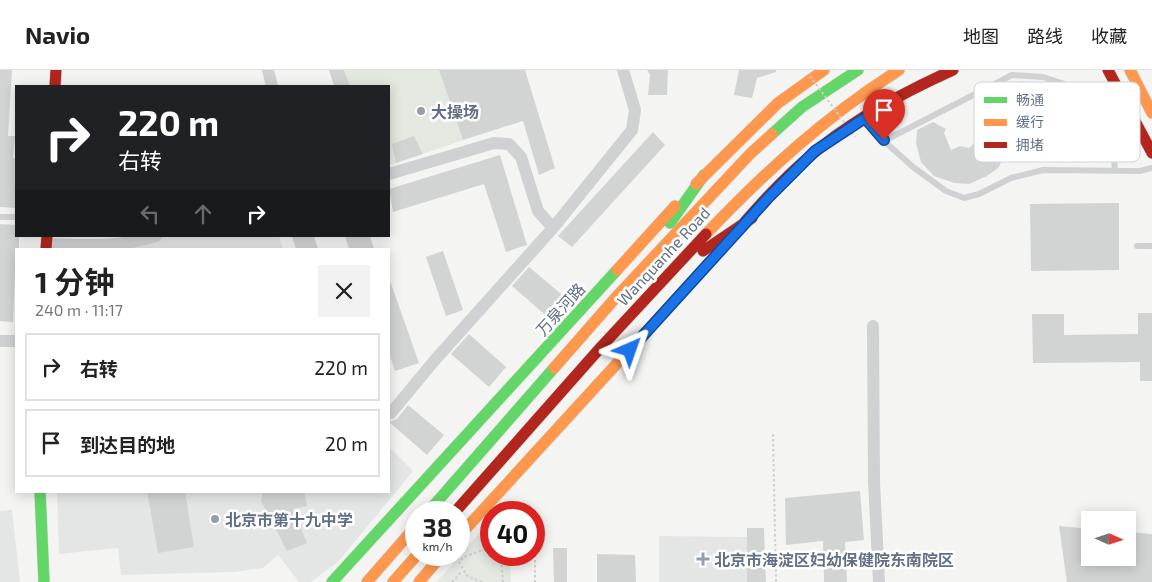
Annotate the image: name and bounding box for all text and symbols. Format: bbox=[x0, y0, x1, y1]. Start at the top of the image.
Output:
text: Navio bbox=[25, 20, 90, 49]
text: 地图 bbox=[963, 25, 999, 47]
text: 路线 bbox=[1027, 25, 1063, 47]
text: 收藏 bbox=[1091, 25, 1127, 47]
legend bbox=[974, 82, 1140, 162]
pin bbox=[863, 89, 905, 140]
text: 畅通 bbox=[1016, 91, 1044, 108]
icon: arrive bbox=[870, 96, 898, 124]
text: 220 m bbox=[118, 101, 219, 143]
place label: 大操场 bbox=[431, 102, 479, 121]
icon: right bbox=[35, 105, 100, 170]
marker: 大操场 bbox=[415, 105, 427, 117]
text: 缓行 bbox=[1016, 113, 1044, 130]
text: 拥堵 bbox=[1016, 136, 1044, 153]
text: 右转 bbox=[118, 147, 162, 173]
icon: left bbox=[136, 200, 164, 228]
icon: ahead bbox=[189, 200, 217, 228]
icon: right bbox=[242, 200, 270, 228]
street label: Wanquanhe Road bbox=[613, 203, 713, 309]
text: 1 分钟 bbox=[35, 263, 114, 299]
button: close bbox=[318, 265, 370, 317]
street label: 万泉河路 bbox=[532, 279, 588, 339]
text: 240 m · 11:17 bbox=[35, 300, 123, 319]
position arrow bbox=[603, 323, 655, 375]
icon: right bbox=[37, 353, 65, 381]
text: 220 m bbox=[314, 356, 368, 379]
text: 右转 bbox=[80, 357, 118, 380]
icon: arrive bbox=[37, 429, 65, 457]
text: 20 m bbox=[325, 432, 368, 455]
text: 到达目的地 bbox=[80, 433, 175, 456]
speed limit sign: 40 bbox=[480, 501, 545, 566]
place label: 北京市第十九中学 bbox=[225, 510, 353, 529]
north arrow bbox=[1081, 511, 1136, 566]
map controls bbox=[1081, 511, 1136, 566]
text: 38 bbox=[423, 512, 452, 542]
marker: 北京市第十九中学 bbox=[209, 513, 221, 525]
text: km/h bbox=[423, 539, 452, 553]
place label: 北京市海淀区妇幼保健院东南院区 bbox=[714, 550, 954, 569]
marker: 北京市海淀区妇幼保健院东南院区 bbox=[696, 552, 710, 566]

